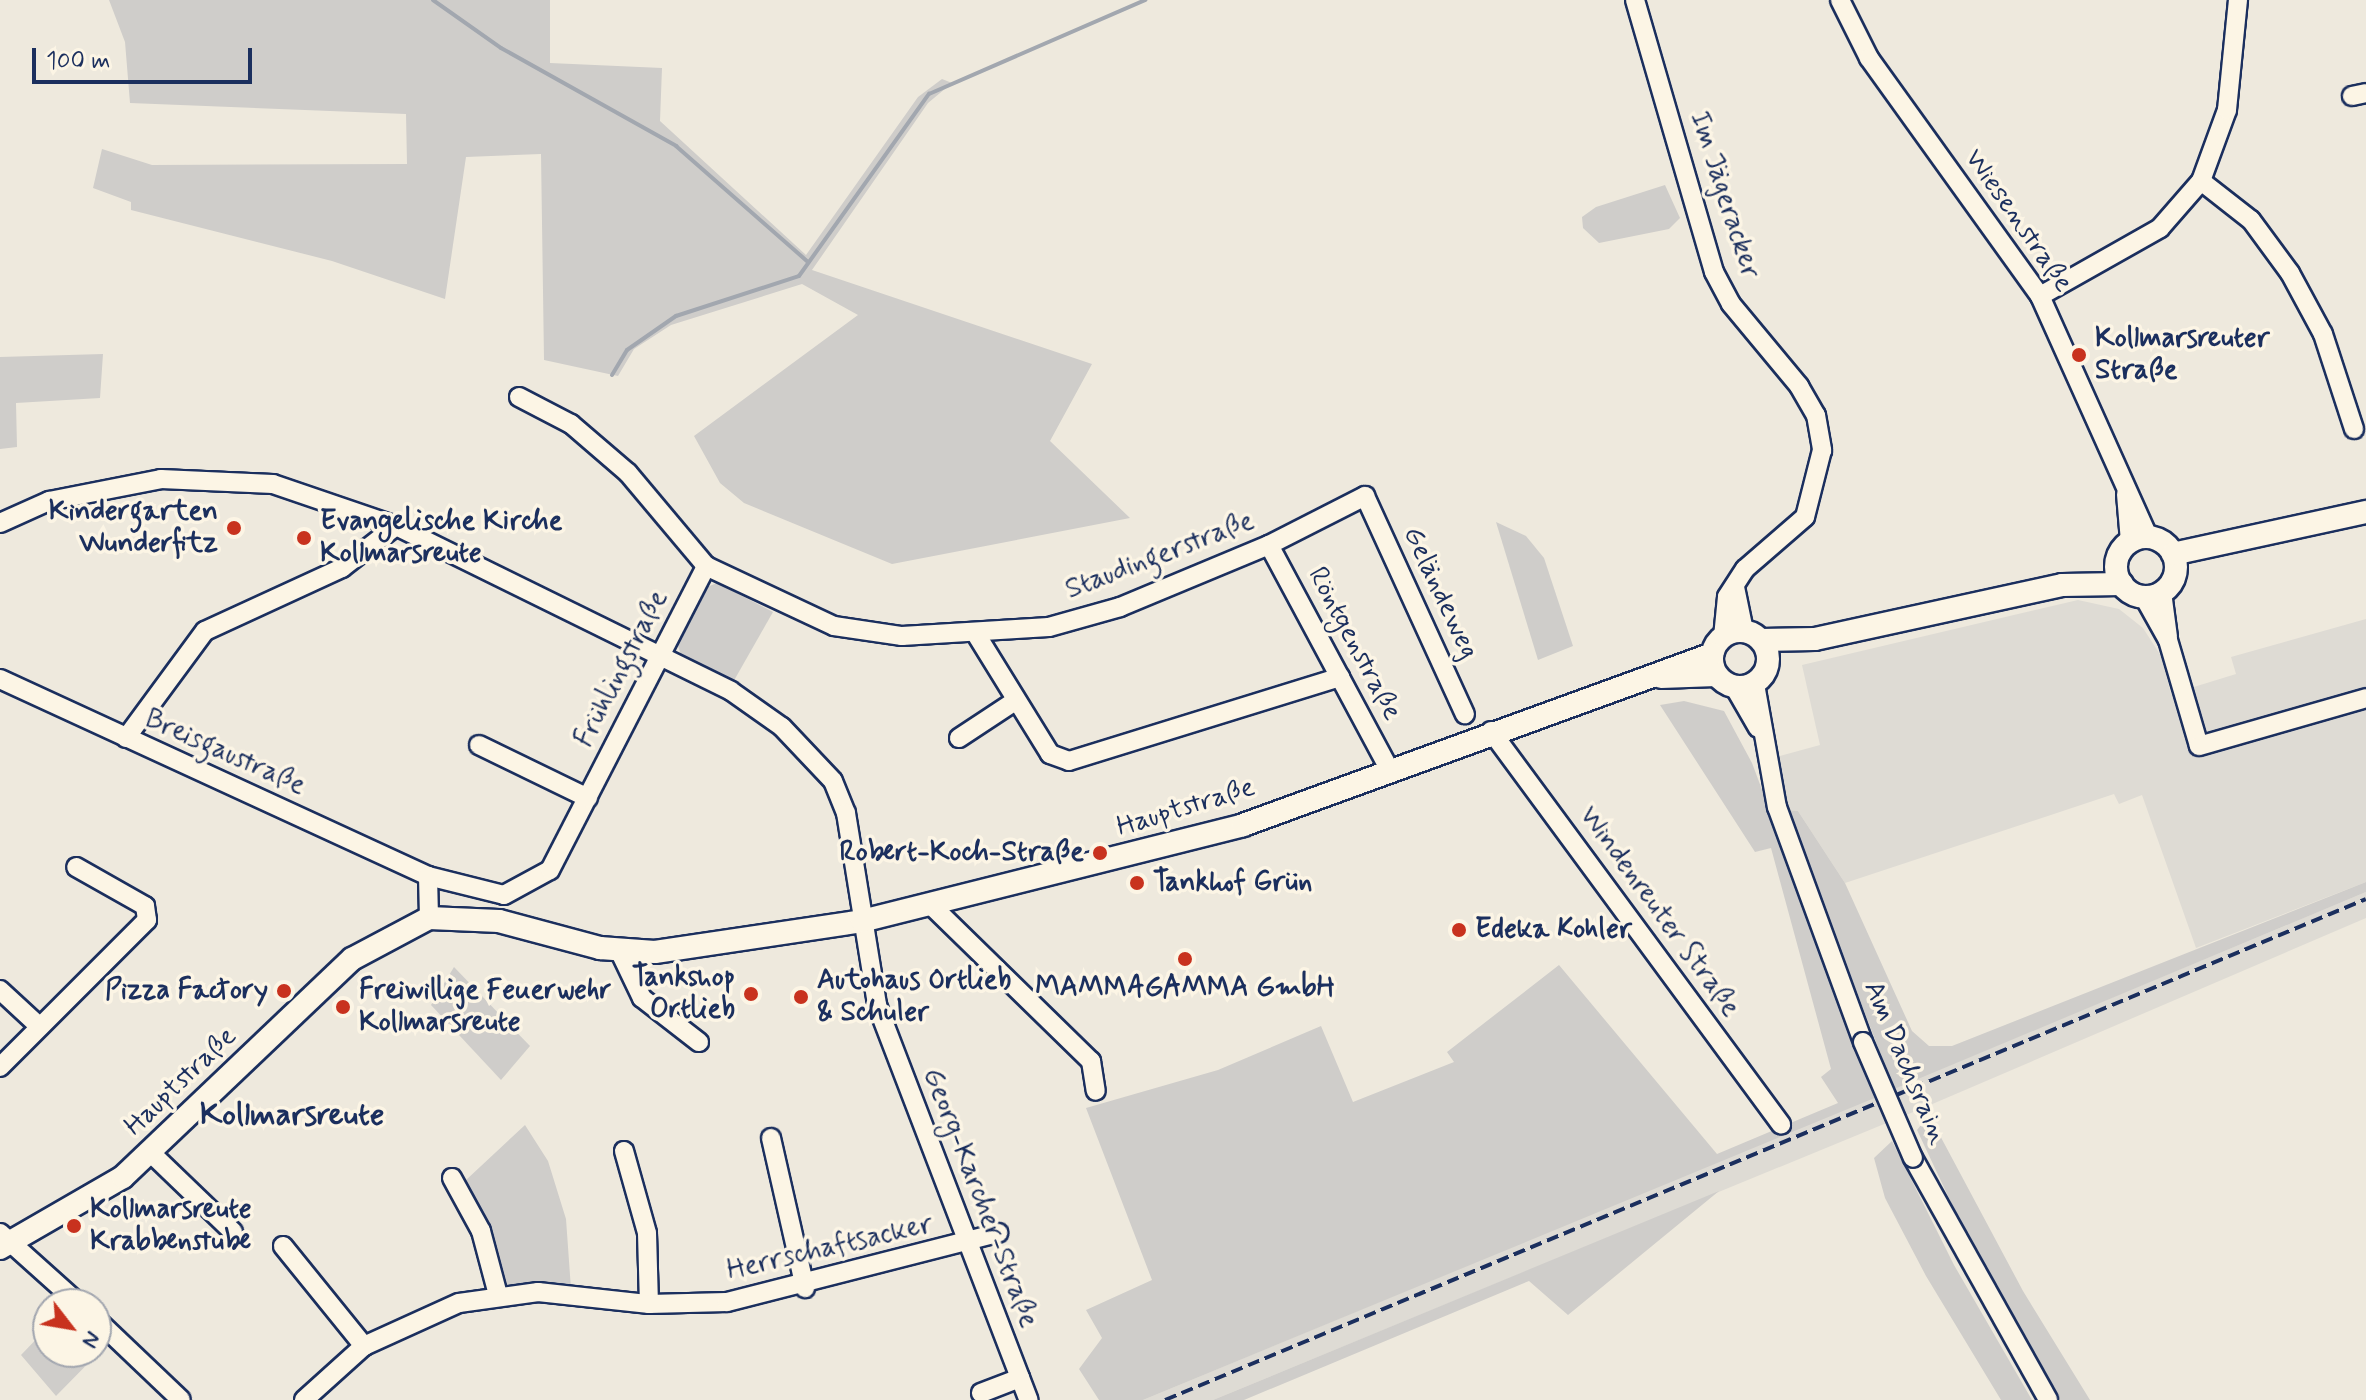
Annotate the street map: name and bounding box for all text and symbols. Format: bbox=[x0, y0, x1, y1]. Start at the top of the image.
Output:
scale bar bbox=[36, 32, 256, 82]
text: 100 m bbox=[46, 46, 110, 77]
street label: Im Jägeracker bbox=[1681, 106, 1767, 284]
street label: Wiesenstraße bbox=[1956, 143, 2080, 299]
place label: Kollmarsreuter Straße bbox=[2095, 322, 2270, 388]
marker: Kollmarsreuter Straße bbox=[2070, 346, 2088, 364]
place label: Kindergarten Wunderfitz bbox=[49, 495, 218, 561]
place label: Evangelische Kirche Kollmarsreute bbox=[320, 505, 562, 571]
street label: Staudingerstraße bbox=[1061, 505, 1259, 607]
marker: Kindergarten Wunderfitz bbox=[225, 519, 243, 537]
street label: Geländeweg bbox=[1395, 521, 1485, 665]
marker: Evangelische Kirche Kollmarsreute bbox=[295, 529, 313, 547]
street label: Röntgenstraße bbox=[1300, 562, 1408, 726]
street label: Frühlingstraße bbox=[568, 585, 676, 753]
street label: Breisgaustraße bbox=[139, 703, 311, 803]
street label: Hauptstraße bbox=[1113, 771, 1259, 845]
street label: Windenreuter Straße bbox=[1571, 800, 1747, 1024]
place label: Robert-Koch-Straße bbox=[840, 836, 1084, 870]
marker: Robert-Koch-Straße bbox=[1091, 844, 1109, 862]
place label: Tankhof Grün bbox=[1153, 866, 1311, 900]
marker: Tankhof Grün bbox=[1128, 874, 1146, 892]
place label: Edeka Kohler bbox=[1475, 913, 1634, 947]
marker: Edeka Kohler bbox=[1450, 921, 1468, 939]
marker: MAMMAGAMMA GmbH bbox=[1176, 950, 1194, 968]
place label: Tankshop Ortlieb bbox=[632, 961, 735, 1027]
place label: Autohaus Ortlieb & Schuler bbox=[817, 964, 1013, 1030]
place label: MAMMAGAMMA GmbH bbox=[1035, 971, 1335, 1005]
place label: Pizza Factory bbox=[109, 974, 268, 1008]
place label: Freiwillige Feuerwehr Kollmarsreute bbox=[359, 974, 606, 1040]
street label: Am Dachsrain bbox=[1855, 975, 1955, 1151]
marker: Pizza Factory bbox=[275, 982, 293, 1000]
marker: Tankshop Ortlieb bbox=[742, 985, 760, 1003]
marker: Autohaus Ortlieb & Schuler bbox=[792, 988, 810, 1006]
marker: Freiwillige Feuerwehr Kollmarsreute bbox=[334, 998, 352, 1016]
street label: Hauptstraße bbox=[118, 1020, 244, 1144]
street label: Georg-Karcher-Straße bbox=[915, 1063, 1045, 1333]
district label: Kollmarsreute bbox=[200, 1096, 384, 1134]
place label: Kollmarsreute Krabbenstube bbox=[90, 1193, 252, 1259]
street label: Herrschaftsacker bbox=[724, 1208, 936, 1288]
marker: Kollmarsreute Krabbenstube bbox=[65, 1217, 83, 1235]
north arrow bbox=[32, 1288, 112, 1368]
text: N bbox=[75, 1326, 107, 1353]

